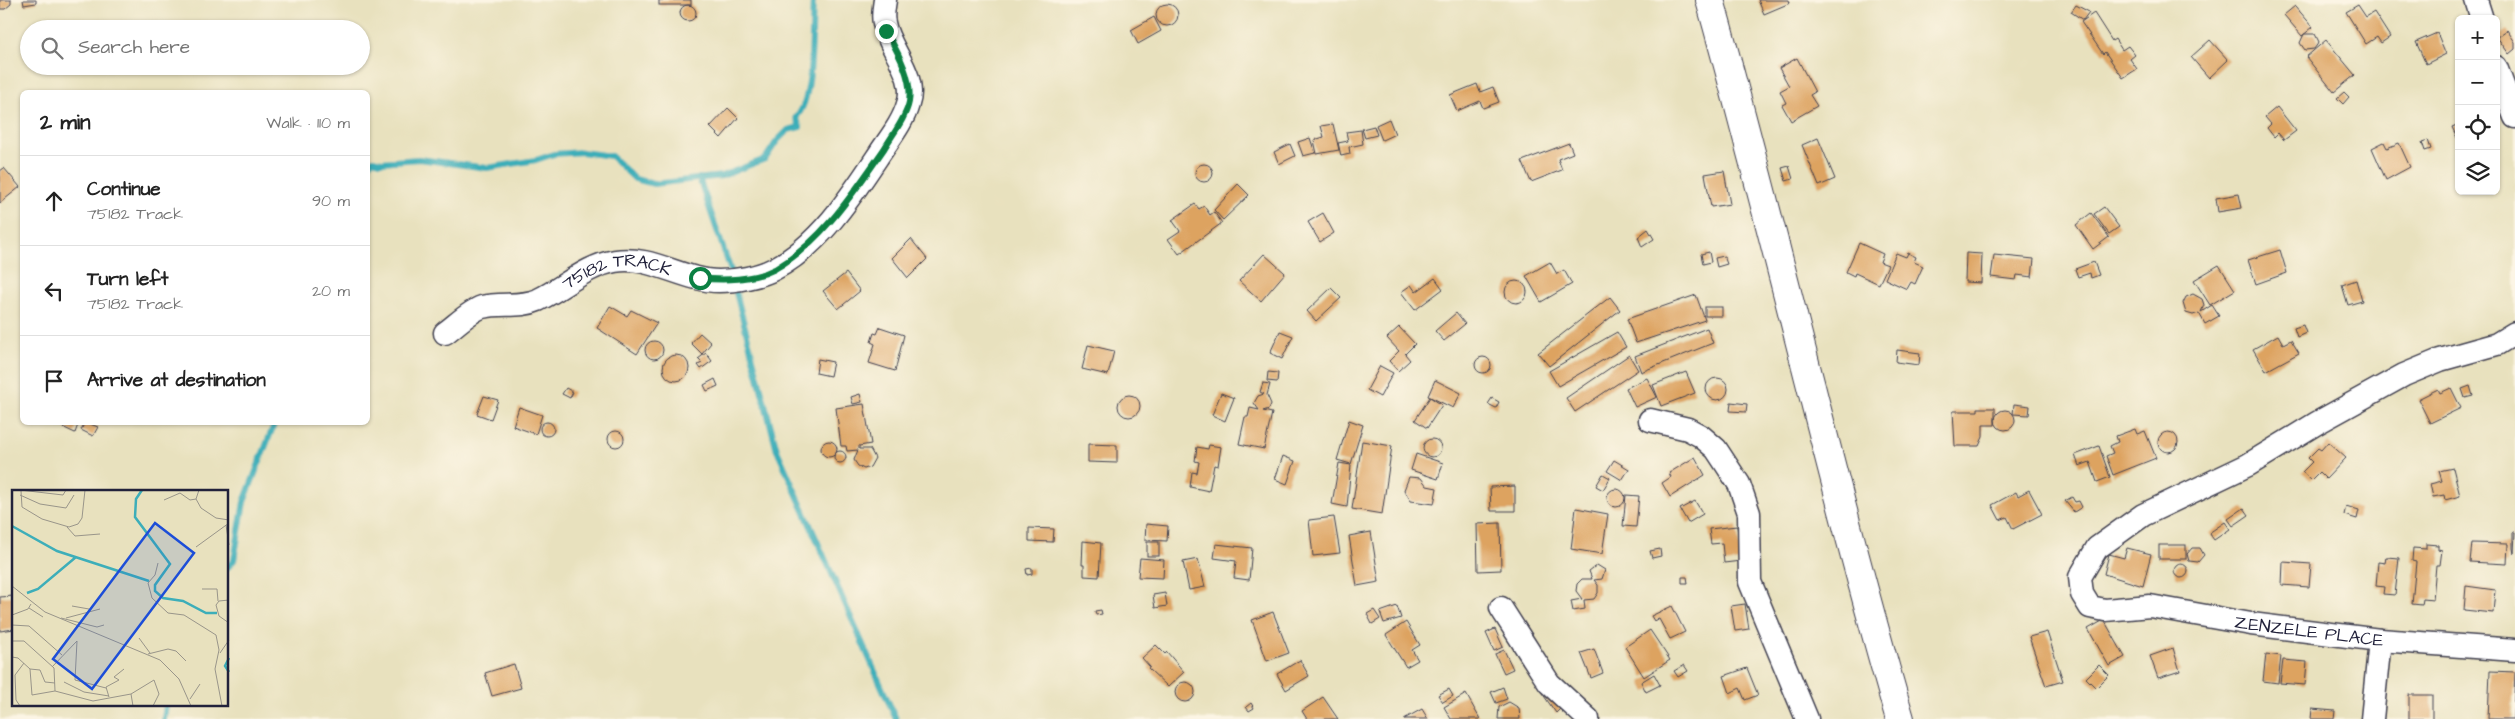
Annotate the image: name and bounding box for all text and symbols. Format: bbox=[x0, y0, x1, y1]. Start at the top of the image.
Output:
map controls bbox=[2455, 15, 2500, 195]
button: + bbox=[2455, 15, 2500, 60]
search box bbox=[20, 20, 370, 75]
route end bbox=[875, 20, 898, 43]
icon: search bbox=[38, 34, 66, 62]
text: Search here bbox=[78, 34, 190, 61]
button: − bbox=[2455, 60, 2500, 105]
button: locate bbox=[2455, 105, 2500, 150]
text: 2 min bbox=[40, 108, 90, 137]
text: Walk · 110 m bbox=[266, 112, 350, 134]
button: layers bbox=[2455, 150, 2500, 195]
text: Continue bbox=[87, 176, 161, 203]
icon: ahead bbox=[40, 187, 68, 215]
text: 90 m bbox=[312, 190, 350, 212]
text: 75182 Track bbox=[87, 203, 183, 225]
street label: 75182 TRACK bbox=[557, 247, 675, 296]
text: Turn left bbox=[87, 266, 168, 293]
route start bbox=[689, 267, 712, 290]
icon: left bbox=[40, 277, 68, 305]
text: 20 m bbox=[312, 280, 350, 302]
text: 75182 Track bbox=[87, 293, 183, 315]
icon: arrive bbox=[40, 367, 68, 395]
text: Arrive at destination bbox=[87, 367, 266, 394]
inset map bbox=[12, 490, 229, 706]
street label: ZENZELE PLACE bbox=[2233, 609, 2385, 653]

